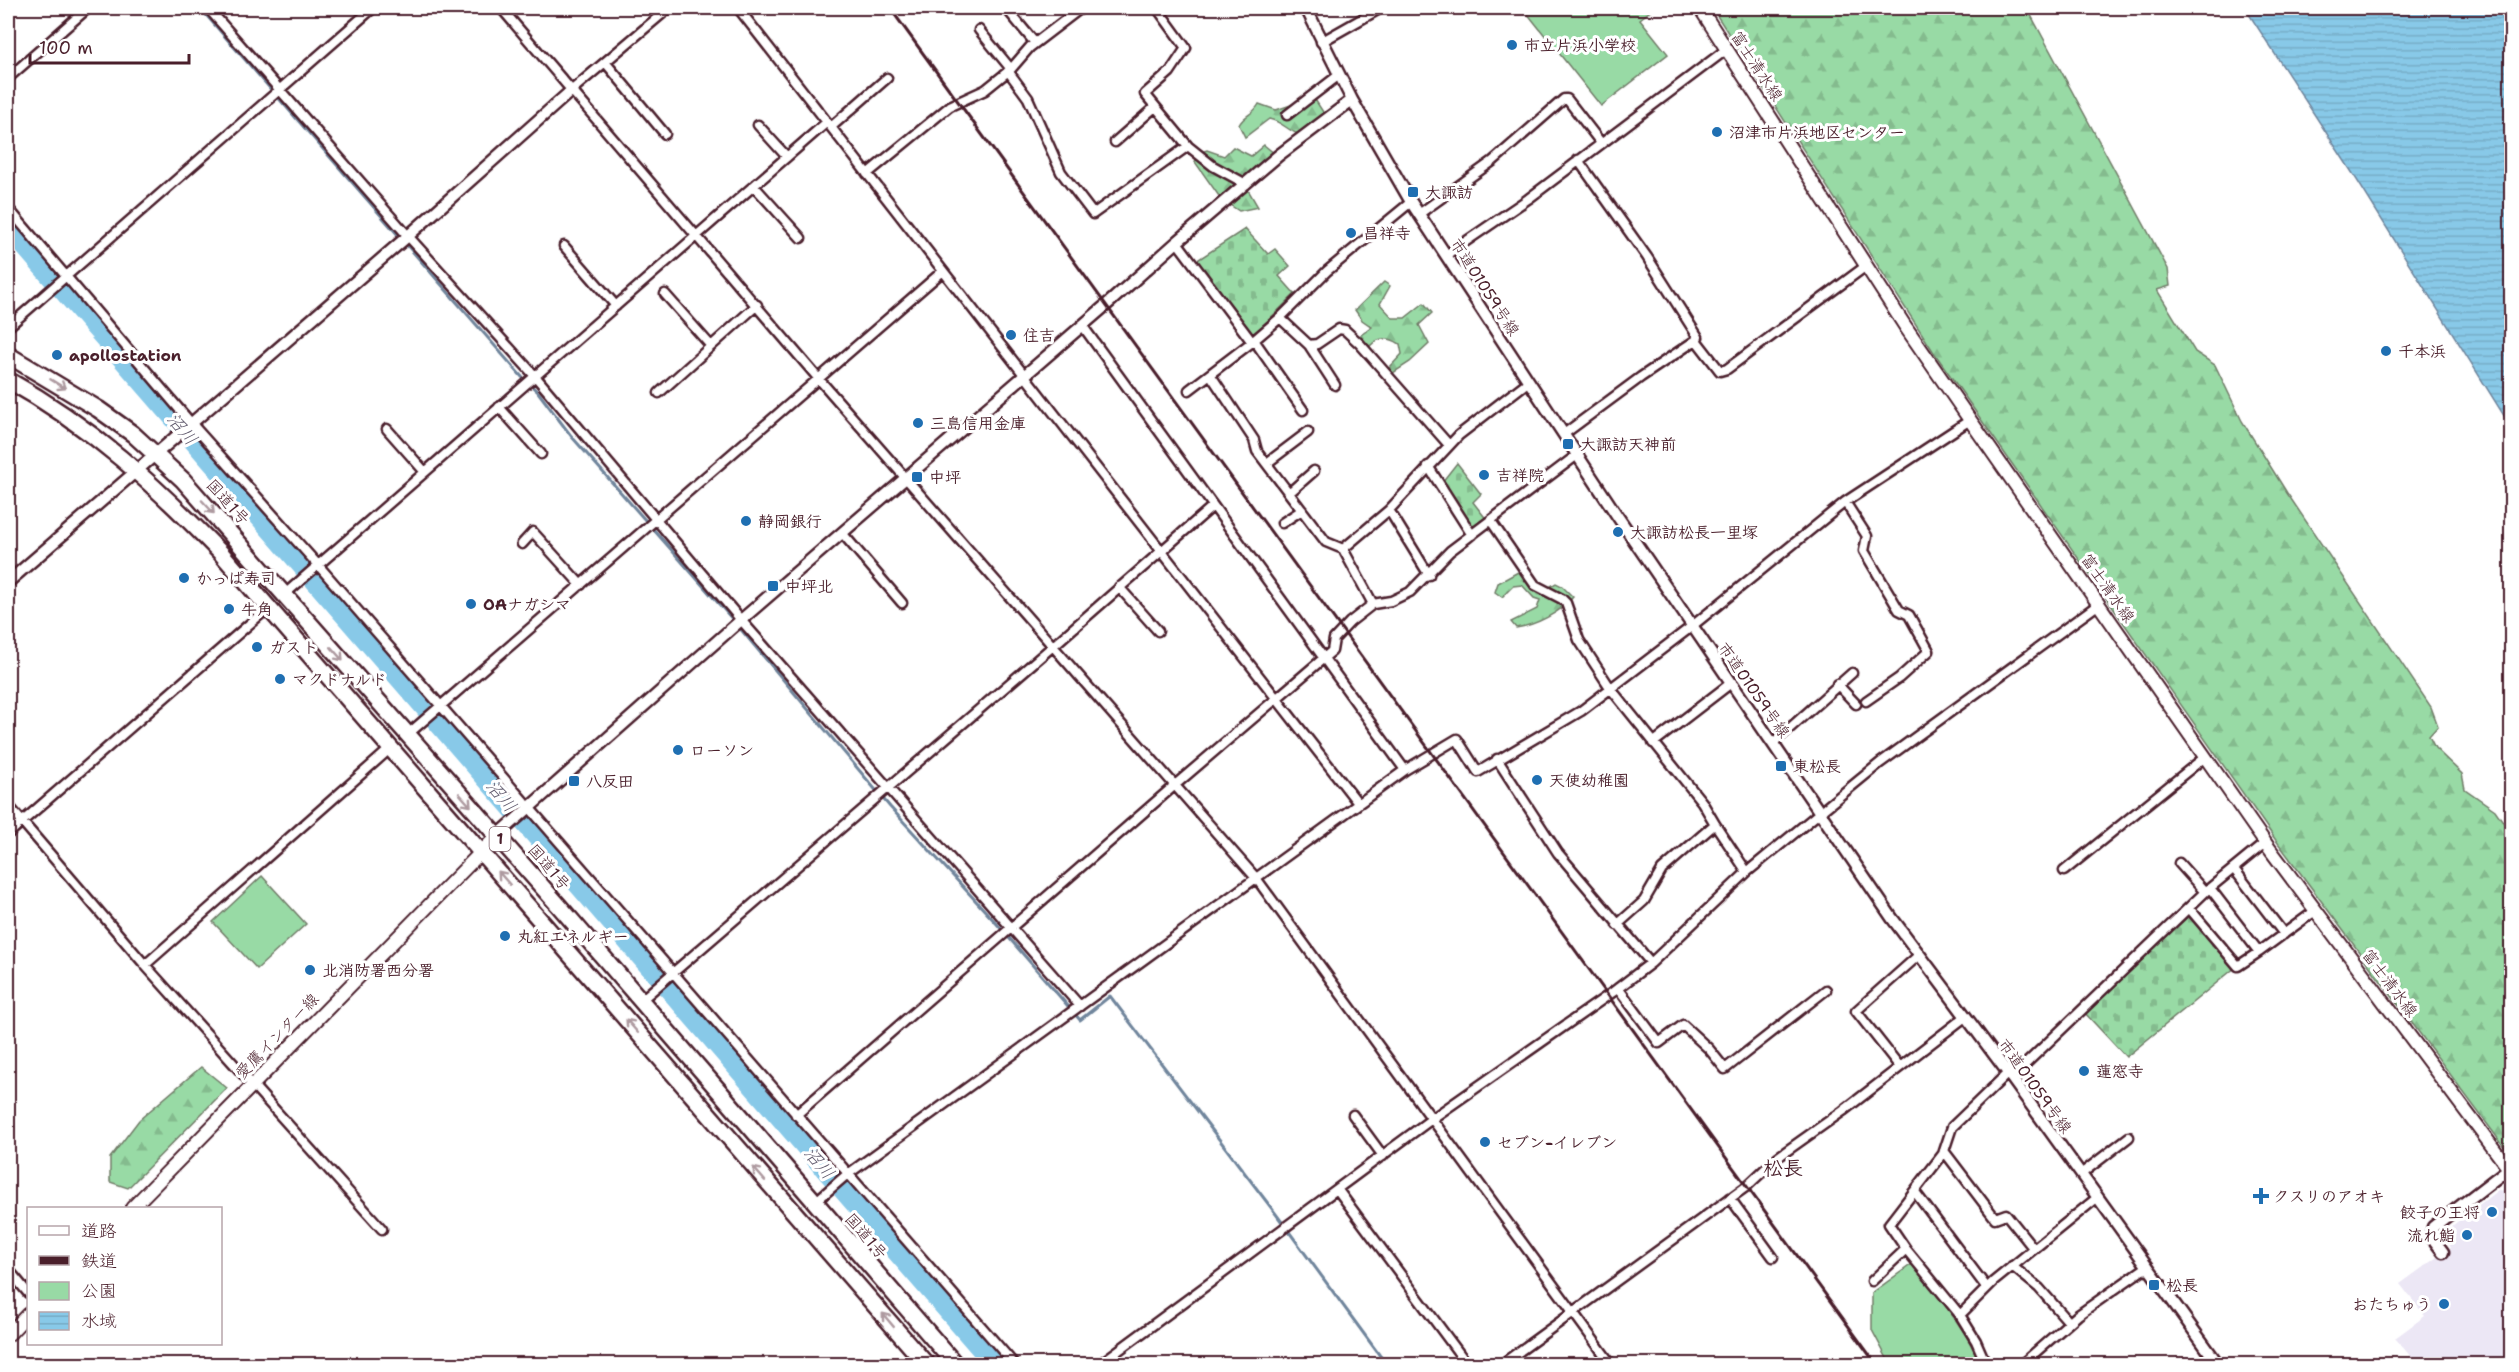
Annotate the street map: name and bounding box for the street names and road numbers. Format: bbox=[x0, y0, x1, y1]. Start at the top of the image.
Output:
street label: 富士清水線 bbox=[1726, 27, 1788, 105]
street label: 市道01059号線 bbox=[1446, 234, 1524, 340]
street label: 国道1号 bbox=[202, 475, 254, 529]
street label: 富士清水線 bbox=[2076, 549, 2140, 627]
street label: 市道01059号線 bbox=[1713, 638, 1795, 742]
road number: 1 bbox=[490, 827, 510, 851]
street label: 国道1号 bbox=[523, 839, 575, 895]
street label: 富士清水線 bbox=[2358, 945, 2422, 1021]
street label: 愛鷹インター線 bbox=[231, 989, 323, 1083]
street label: 市道01059号線 bbox=[1994, 1034, 2076, 1138]
street label: 国道1号 bbox=[840, 1208, 892, 1264]

